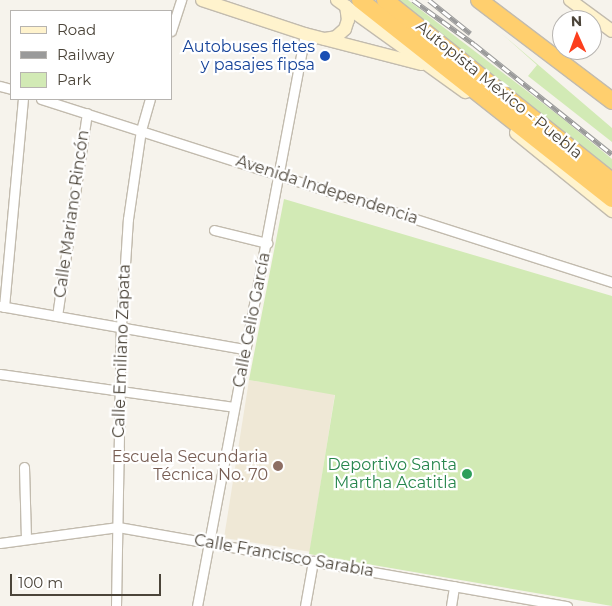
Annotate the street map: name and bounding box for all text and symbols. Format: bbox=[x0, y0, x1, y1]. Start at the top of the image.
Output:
legend bbox=[10, 10, 172, 100]
north arrow bbox=[552, 10, 602, 60]
text: N bbox=[571, 12, 582, 30]
street label: Autopista México - Puebla bbox=[412, 17, 586, 163]
text: Road bbox=[57, 20, 96, 39]
place label: Autobuses fletes y pasajes fipsa bbox=[183, 37, 315, 75]
text: Railway bbox=[57, 45, 114, 64]
marker: Autobuses fletes y pasajes fipsa bbox=[319, 50, 331, 62]
text: Park bbox=[57, 70, 91, 89]
street label: Calle Mariano Rincón bbox=[51, 129, 93, 299]
street label: Avenida Independencia bbox=[234, 151, 420, 229]
street label: Calle Celio García bbox=[229, 251, 275, 389]
street label: Calle Emiliano Zapata bbox=[109, 264, 135, 438]
place label: Escuela Secundaria Técnica No. 70 bbox=[112, 447, 268, 485]
place label: Deportivo Santa Martha Acatitla bbox=[327, 455, 457, 493]
marker: Escuela Secundaria Técnica No. 70 bbox=[272, 460, 284, 472]
marker: Deportivo Santa Martha Acatitla bbox=[461, 468, 473, 480]
street label: Calle Francisco Sarabia bbox=[193, 531, 375, 581]
scale bar bbox=[12, 564, 164, 596]
text: 100 m bbox=[18, 573, 63, 592]

